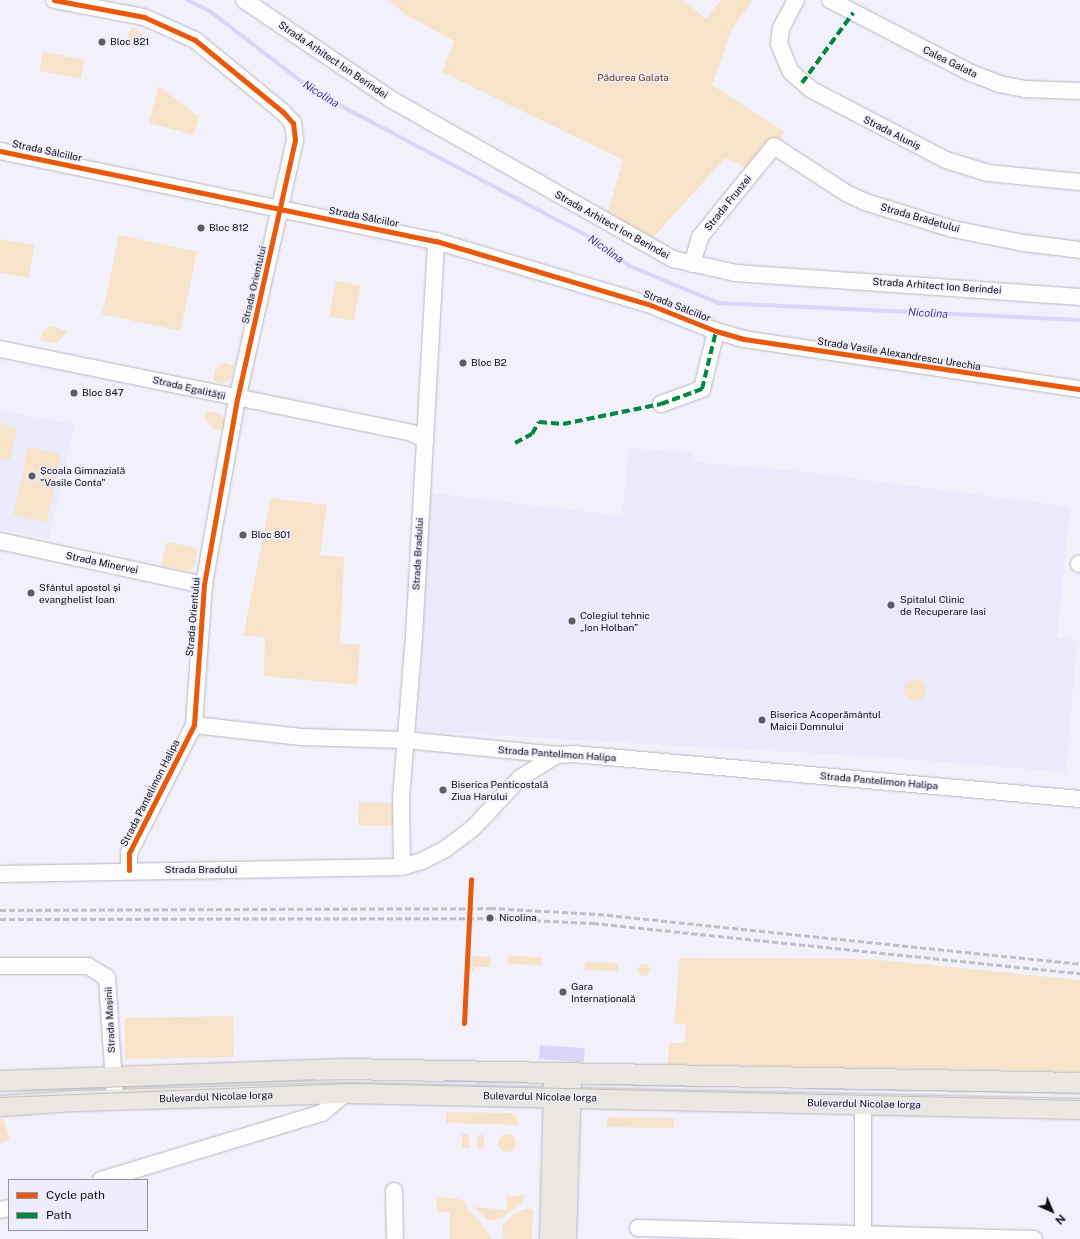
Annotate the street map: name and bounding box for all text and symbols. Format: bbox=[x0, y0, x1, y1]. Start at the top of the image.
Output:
street label: Strada Arhitect Ion Berindei bbox=[276, 19, 390, 101]
place label: Bloc 821 bbox=[110, 36, 150, 48]
marker: Bloc 821 bbox=[97, 37, 107, 47]
street label: Calea Galata bbox=[921, 44, 979, 80]
park label: Pădurea Galata bbox=[597, 72, 669, 84]
water label: Nicolina bbox=[300, 78, 342, 110]
street label: Strada Aluniș bbox=[861, 113, 923, 153]
street label: Strada Sălciilor bbox=[11, 138, 83, 164]
street label: Strada Frunzei bbox=[702, 173, 754, 233]
street label: Strada Arhitect Ion Berindei bbox=[553, 188, 671, 262]
street label: Strada Brădetului bbox=[879, 201, 961, 235]
street label: Strada Sălciilor bbox=[328, 204, 400, 230]
place label: Bloc 812 bbox=[209, 222, 249, 234]
marker: Bloc 812 bbox=[196, 223, 206, 233]
water label: Nicolina bbox=[586, 232, 626, 266]
street label: Strada Orientului bbox=[239, 245, 269, 325]
street label: Strada Arhitect Ion Berindei bbox=[872, 276, 1002, 296]
street label: Strada Sălciilor bbox=[642, 288, 712, 324]
water label: Nicolina bbox=[908, 305, 948, 321]
street label: Strada Vasile Alexandrescu Urechia bbox=[816, 335, 982, 373]
place label: Bloc B2 bbox=[471, 357, 507, 369]
marker: Bloc B2 bbox=[458, 358, 468, 368]
street label: Strada Egalității bbox=[151, 374, 227, 402]
place label: Bloc 847 bbox=[82, 387, 124, 399]
marker: Bloc 847 bbox=[69, 388, 79, 398]
place label: Școala Gimnazială "Vasile Conta" bbox=[40, 464, 125, 488]
marker: Școala Gimnazială "Vasile Conta" bbox=[27, 471, 37, 481]
street label: Strada Bradului bbox=[410, 517, 426, 591]
place label: Bloc 801 bbox=[251, 529, 291, 541]
marker: Bloc 801 bbox=[238, 530, 248, 540]
street label: Strada Minervei bbox=[65, 549, 139, 577]
street label: Strada Orientului bbox=[184, 577, 202, 657]
place label: Sfântul apostol și evanghelist Ioan bbox=[39, 581, 120, 604]
marker: Sfântul apostol și evanghelist Ioan bbox=[26, 588, 36, 598]
place label: Spitalul Clinic de Recuperare Iasi bbox=[900, 593, 986, 616]
marker: Spitalul Clinic de Recuperare Iasi bbox=[885, 599, 897, 611]
place label: Colegiul tehnic „Ion Holban” bbox=[580, 609, 650, 632]
marker: Colegiul tehnic „Ion Holban” bbox=[567, 616, 577, 626]
place label: Biserica Acoperământul Maicii Domnului bbox=[770, 708, 881, 732]
marker: Biserica Acoperământul Maicii Domnului bbox=[757, 715, 767, 725]
street label: Strada Pantelimon Halipa bbox=[118, 737, 182, 849]
street label: Strada Pantelimon Halipa bbox=[497, 744, 617, 764]
street label: Strada Pantelimon Halipa bbox=[819, 770, 939, 792]
place label: Biserica Penticostală Ziua Harului bbox=[451, 778, 548, 802]
marker: Biserica Penticostală Ziua Harului bbox=[438, 785, 448, 795]
street label: Strada Bradului bbox=[165, 864, 237, 876]
marker: Nicolina bbox=[484, 912, 496, 924]
place label: Nicolina bbox=[499, 912, 537, 924]
place label: Gara Internațională bbox=[571, 980, 636, 1004]
street label: Strada Mașinii bbox=[102, 987, 118, 1053]
marker: Gara Internațională bbox=[558, 987, 568, 997]
street label: Bulevardul Nicolae Iorga bbox=[159, 1089, 273, 1105]
street label: Bulevardul Nicolae Iorga bbox=[483, 1090, 597, 1104]
street label: Bulevardul Nicolae Iorga bbox=[807, 1097, 921, 1111]
legend bbox=[8, 1179, 148, 1231]
text: Cycle path bbox=[46, 1188, 105, 1202]
north arrow bbox=[1032, 1191, 1072, 1231]
text: Path bbox=[46, 1208, 72, 1222]
text: N bbox=[1053, 1212, 1068, 1227]

